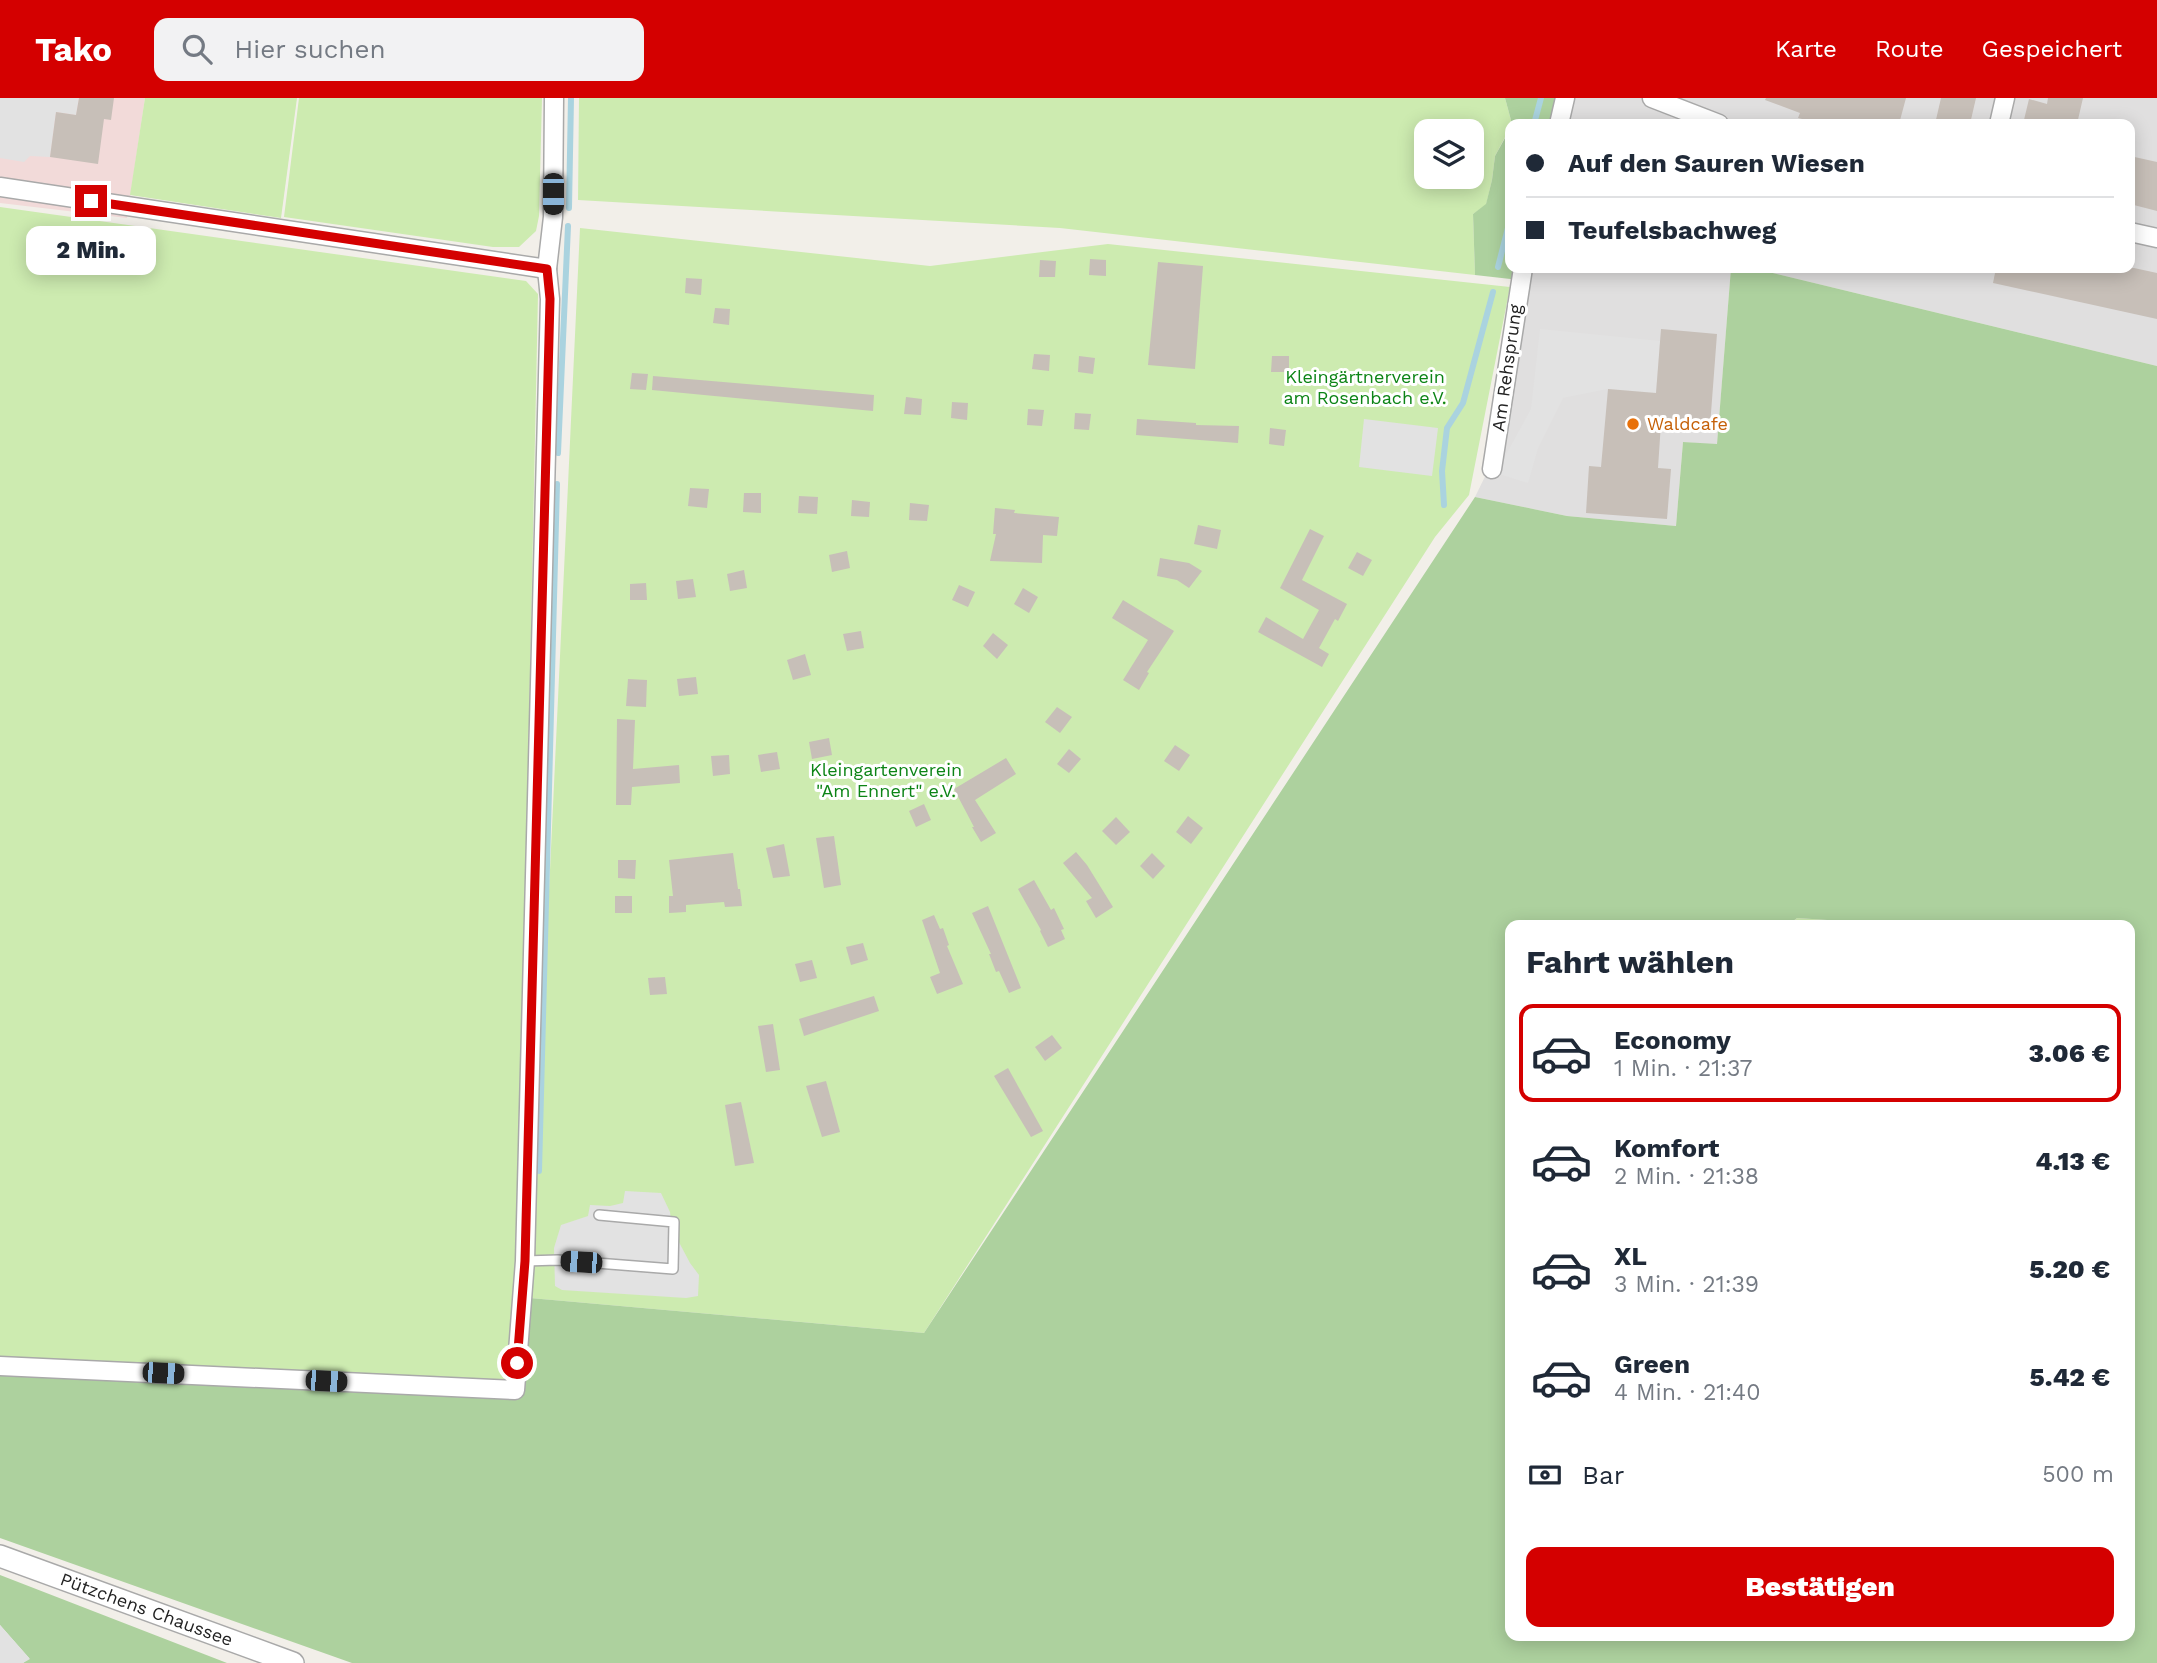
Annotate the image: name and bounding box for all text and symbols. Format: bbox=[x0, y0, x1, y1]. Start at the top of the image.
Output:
search box bbox=[154, 18, 644, 81]
text: Tako bbox=[35, 30, 112, 69]
icon: search bbox=[178, 30, 216, 68]
text: Hier suchen bbox=[234, 34, 386, 64]
text: Karte bbox=[1775, 35, 1837, 63]
text: Route bbox=[1875, 35, 1944, 63]
text: Gespeichert bbox=[1982, 35, 2122, 63]
map controls bbox=[1414, 119, 1484, 189]
button: layers bbox=[1414, 119, 1484, 189]
text: Auf den Sauren Wiesen bbox=[1568, 148, 1865, 178]
car bbox=[543, 173, 564, 215]
route end bbox=[75, 185, 107, 217]
text: Teufelsbachweg bbox=[1568, 215, 1776, 245]
callout: 2 Min. bbox=[26, 226, 156, 274]
text: 2 Min. bbox=[56, 237, 126, 264]
street label: Am Rehsprung bbox=[1487, 303, 1526, 433]
park label: Kleingärtnerverein am Rosenbach e.V. bbox=[1283, 366, 1447, 408]
place label: Waldcafe bbox=[1647, 413, 1728, 434]
marker: Waldcafe bbox=[1625, 416, 1641, 432]
park label: Kleingartenverein "Am Ennert" e.V. bbox=[810, 759, 962, 801]
text: Fahrt wählen bbox=[1526, 943, 1734, 981]
icon: car bbox=[1530, 1022, 1593, 1085]
text: Economy bbox=[1614, 1025, 1731, 1055]
text: 3.06 € bbox=[2029, 1038, 2110, 1068]
text: 1 Min. · 21:37 bbox=[1614, 1055, 1752, 1082]
icon: car bbox=[1530, 1130, 1593, 1193]
text: Komfort bbox=[1614, 1133, 1719, 1163]
text: 4.13 € bbox=[2035, 1146, 2110, 1176]
text: 2 Min. · 21:38 bbox=[1614, 1163, 1759, 1190]
icon: car bbox=[1530, 1238, 1593, 1301]
text: XL bbox=[1614, 1241, 1647, 1271]
car bbox=[560, 1250, 603, 1274]
text: 5.20 € bbox=[2029, 1254, 2110, 1284]
text: 3 Min. · 21:39 bbox=[1614, 1271, 1759, 1298]
icon: car bbox=[1530, 1346, 1593, 1409]
route start bbox=[501, 1347, 533, 1379]
text: Green bbox=[1614, 1349, 1690, 1379]
car bbox=[142, 1361, 185, 1385]
text: 5.42 € bbox=[2030, 1362, 2110, 1392]
car bbox=[305, 1369, 348, 1393]
text: 4 Min. · 21:40 bbox=[1614, 1379, 1760, 1406]
icon: cash bbox=[1526, 1456, 1564, 1494]
text: Bar bbox=[1582, 1460, 1624, 1490]
text: 500 m bbox=[2042, 1461, 2114, 1488]
button: Bestätigen bbox=[1526, 1547, 2114, 1627]
street label: Pützchens Chaussee bbox=[58, 1568, 236, 1650]

